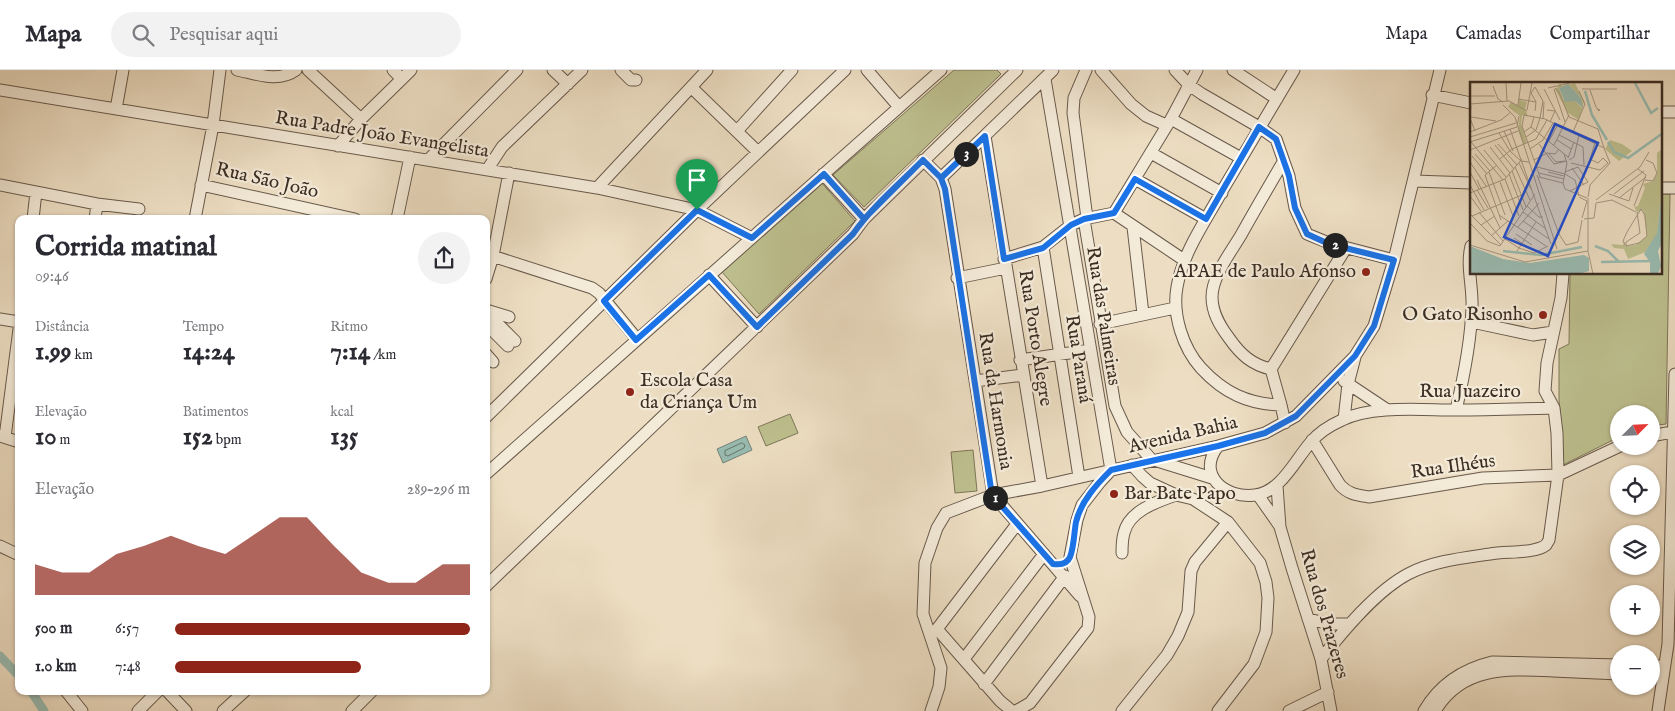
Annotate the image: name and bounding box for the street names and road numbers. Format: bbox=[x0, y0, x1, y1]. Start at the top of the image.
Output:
street label: Rua Padre João Evangelista bbox=[273, 106, 491, 164]
street label: Rua São João bbox=[213, 158, 321, 204]
street label: Rua das Palmeiras bbox=[1080, 245, 1126, 387]
street label: Rua Porto Alegre bbox=[1012, 268, 1058, 408]
street label: Rua Paraná bbox=[1059, 313, 1097, 406]
street label: Rua da Harmonia bbox=[972, 331, 1018, 472]
street label: Rua Juazeiro bbox=[1419, 380, 1521, 404]
street label: Avenida Bahia bbox=[1125, 411, 1241, 459]
street label: Rua Ilhéus bbox=[1409, 449, 1497, 485]
street label: Rua dos Prazeres bbox=[1294, 546, 1354, 682]

